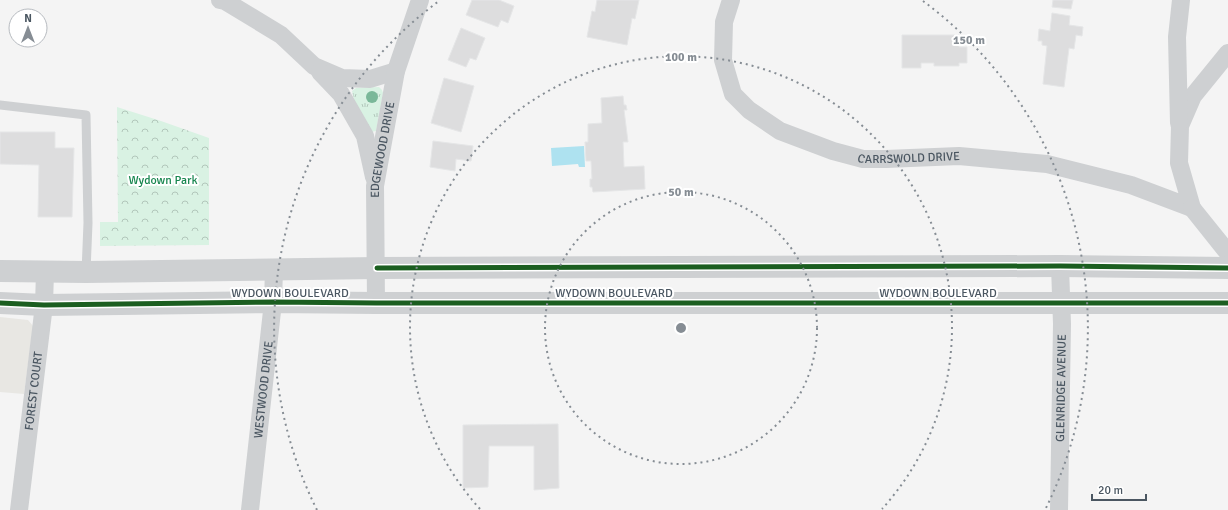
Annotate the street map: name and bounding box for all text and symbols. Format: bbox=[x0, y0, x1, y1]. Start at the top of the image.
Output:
north arrow bbox=[8, 8, 48, 48]
text: N bbox=[24, 12, 32, 25]
text: 150 m bbox=[953, 33, 985, 48]
text: 100 m bbox=[665, 50, 697, 65]
street label: EDGEWOOD DRIVE bbox=[368, 100, 398, 198]
street label: CARRSWOLD DRIVE bbox=[856, 149, 960, 167]
park label: Wydown Park bbox=[128, 173, 198, 188]
text: 50 m bbox=[668, 185, 694, 200]
street label: WYDOWN BOULEVARD bbox=[231, 286, 349, 301]
street label: WYDOWN BOULEVARD bbox=[555, 286, 673, 301]
street label: WYDOWN BOULEVARD bbox=[879, 286, 997, 301]
centre of rings bbox=[674, 321, 688, 335]
street label: GLENRIDGE AVENUE bbox=[1053, 334, 1070, 442]
street label: WESTWOOD DRIVE bbox=[251, 340, 277, 439]
street label: FOREST COURT bbox=[22, 351, 46, 431]
scale bar bbox=[1092, 476, 1146, 502]
text: 20 m bbox=[1098, 483, 1123, 498]

